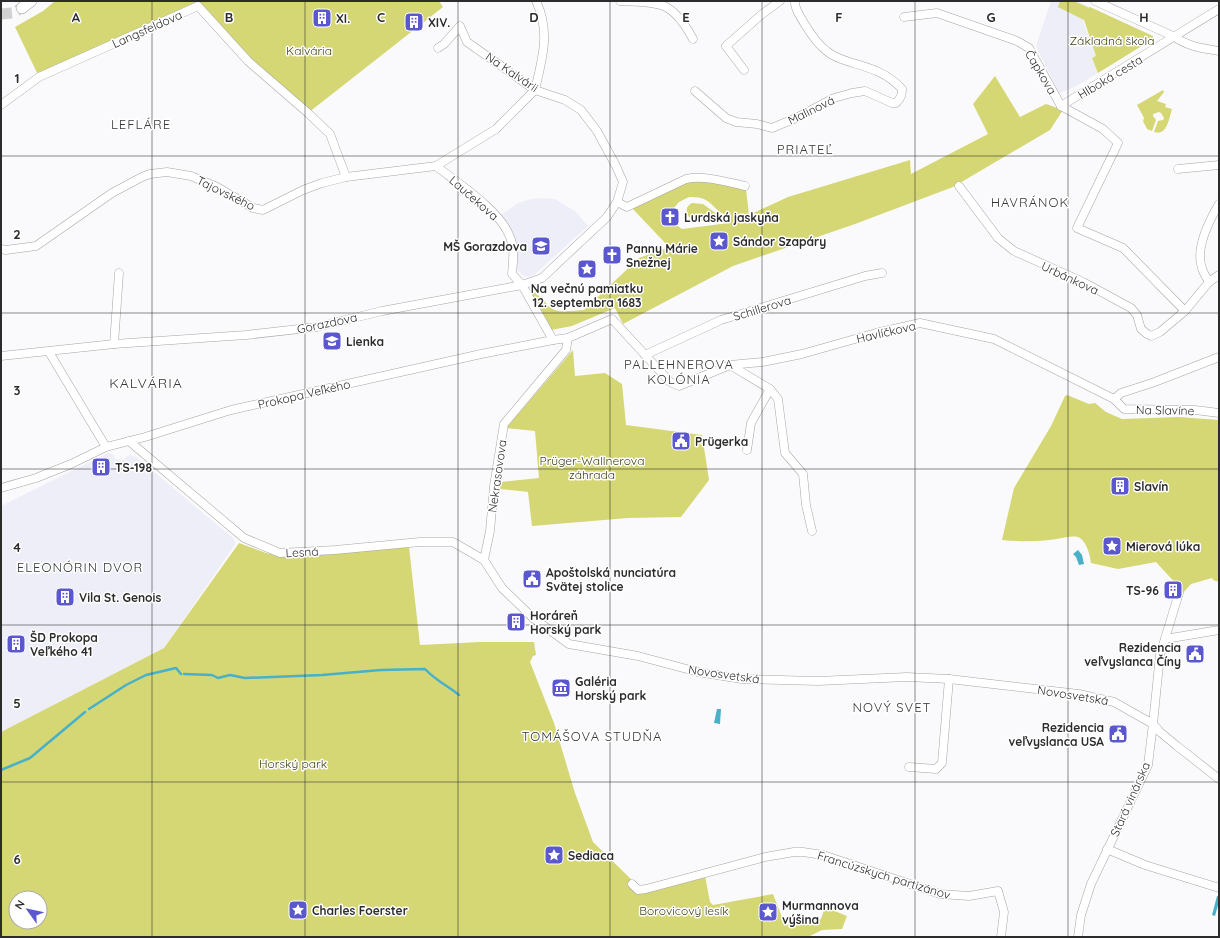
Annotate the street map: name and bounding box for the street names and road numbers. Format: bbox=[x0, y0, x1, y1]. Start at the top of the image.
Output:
street label: Langsfeldova bbox=[110, 7, 184, 51]
street label: Čapkova bbox=[1022, 47, 1060, 97]
street label: Na Kalvárii bbox=[483, 49, 541, 95]
street label: Hlboká cesta bbox=[1075, 52, 1145, 102]
street label: Malinová bbox=[785, 92, 837, 128]
street label: Tajovského bbox=[195, 173, 257, 213]
street label: Laučekova bbox=[446, 173, 502, 223]
street label: Urbánkova bbox=[1039, 258, 1101, 298]
street label: Schillerova bbox=[731, 292, 793, 324]
street label: Gorazdova bbox=[296, 309, 358, 337]
street label: Havlíčkova bbox=[855, 318, 917, 346]
street label: Prokopa Veľkého bbox=[256, 376, 352, 412]
street label: Na Slavíne bbox=[1136, 402, 1195, 418]
street label: Nekrasovova bbox=[484, 439, 510, 513]
street label: Lesná bbox=[285, 544, 319, 560]
street label: Novosvetská bbox=[687, 662, 761, 686]
street label: Novosvetská bbox=[1036, 682, 1110, 708]
street label: Stará vinárska bbox=[1107, 759, 1153, 839]
street label: Francúzskych partizánov bbox=[816, 848, 952, 902]

